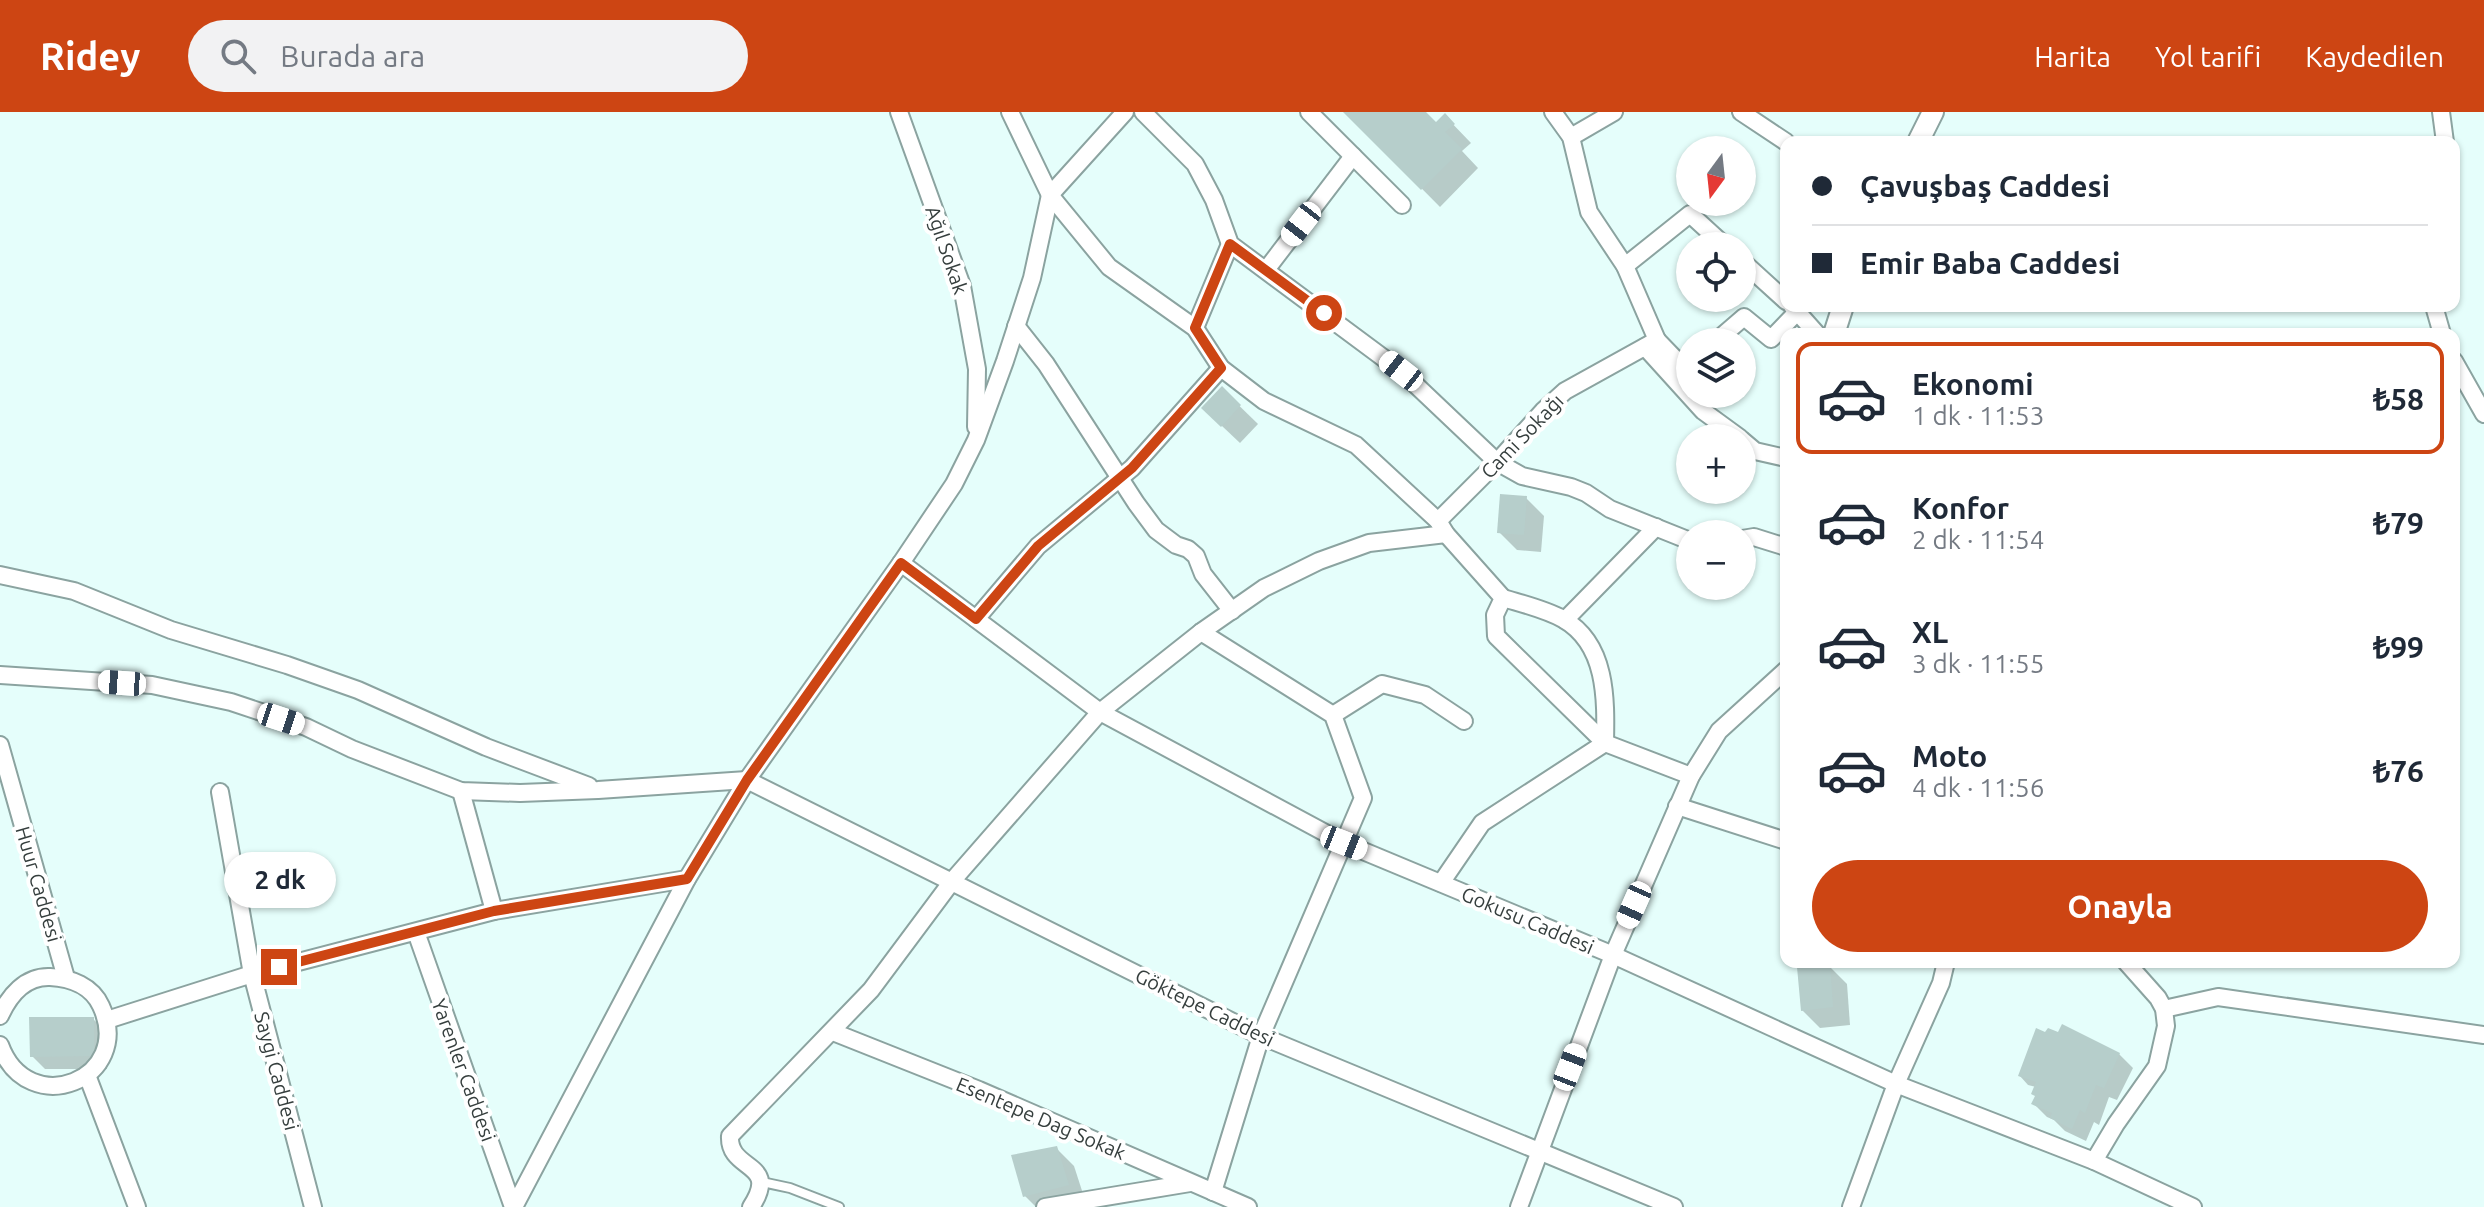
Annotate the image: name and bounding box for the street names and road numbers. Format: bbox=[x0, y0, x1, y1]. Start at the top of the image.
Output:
street label: Ağıl Sokak bbox=[921, 203, 973, 297]
street label: Cami Sokağı bbox=[1476, 389, 1568, 483]
street label: Huur Caddesi bbox=[11, 823, 67, 945]
street label: Gokusu Caddesi bbox=[1458, 882, 1598, 958]
street label: Göktepe Caddesi bbox=[1132, 963, 1278, 1051]
street label: Yarenler Caddesi bbox=[428, 996, 500, 1144]
street label: Saygi Caddesi bbox=[250, 1009, 304, 1133]
street label: Esentepe Dag Sokak bbox=[953, 1072, 1129, 1164]

